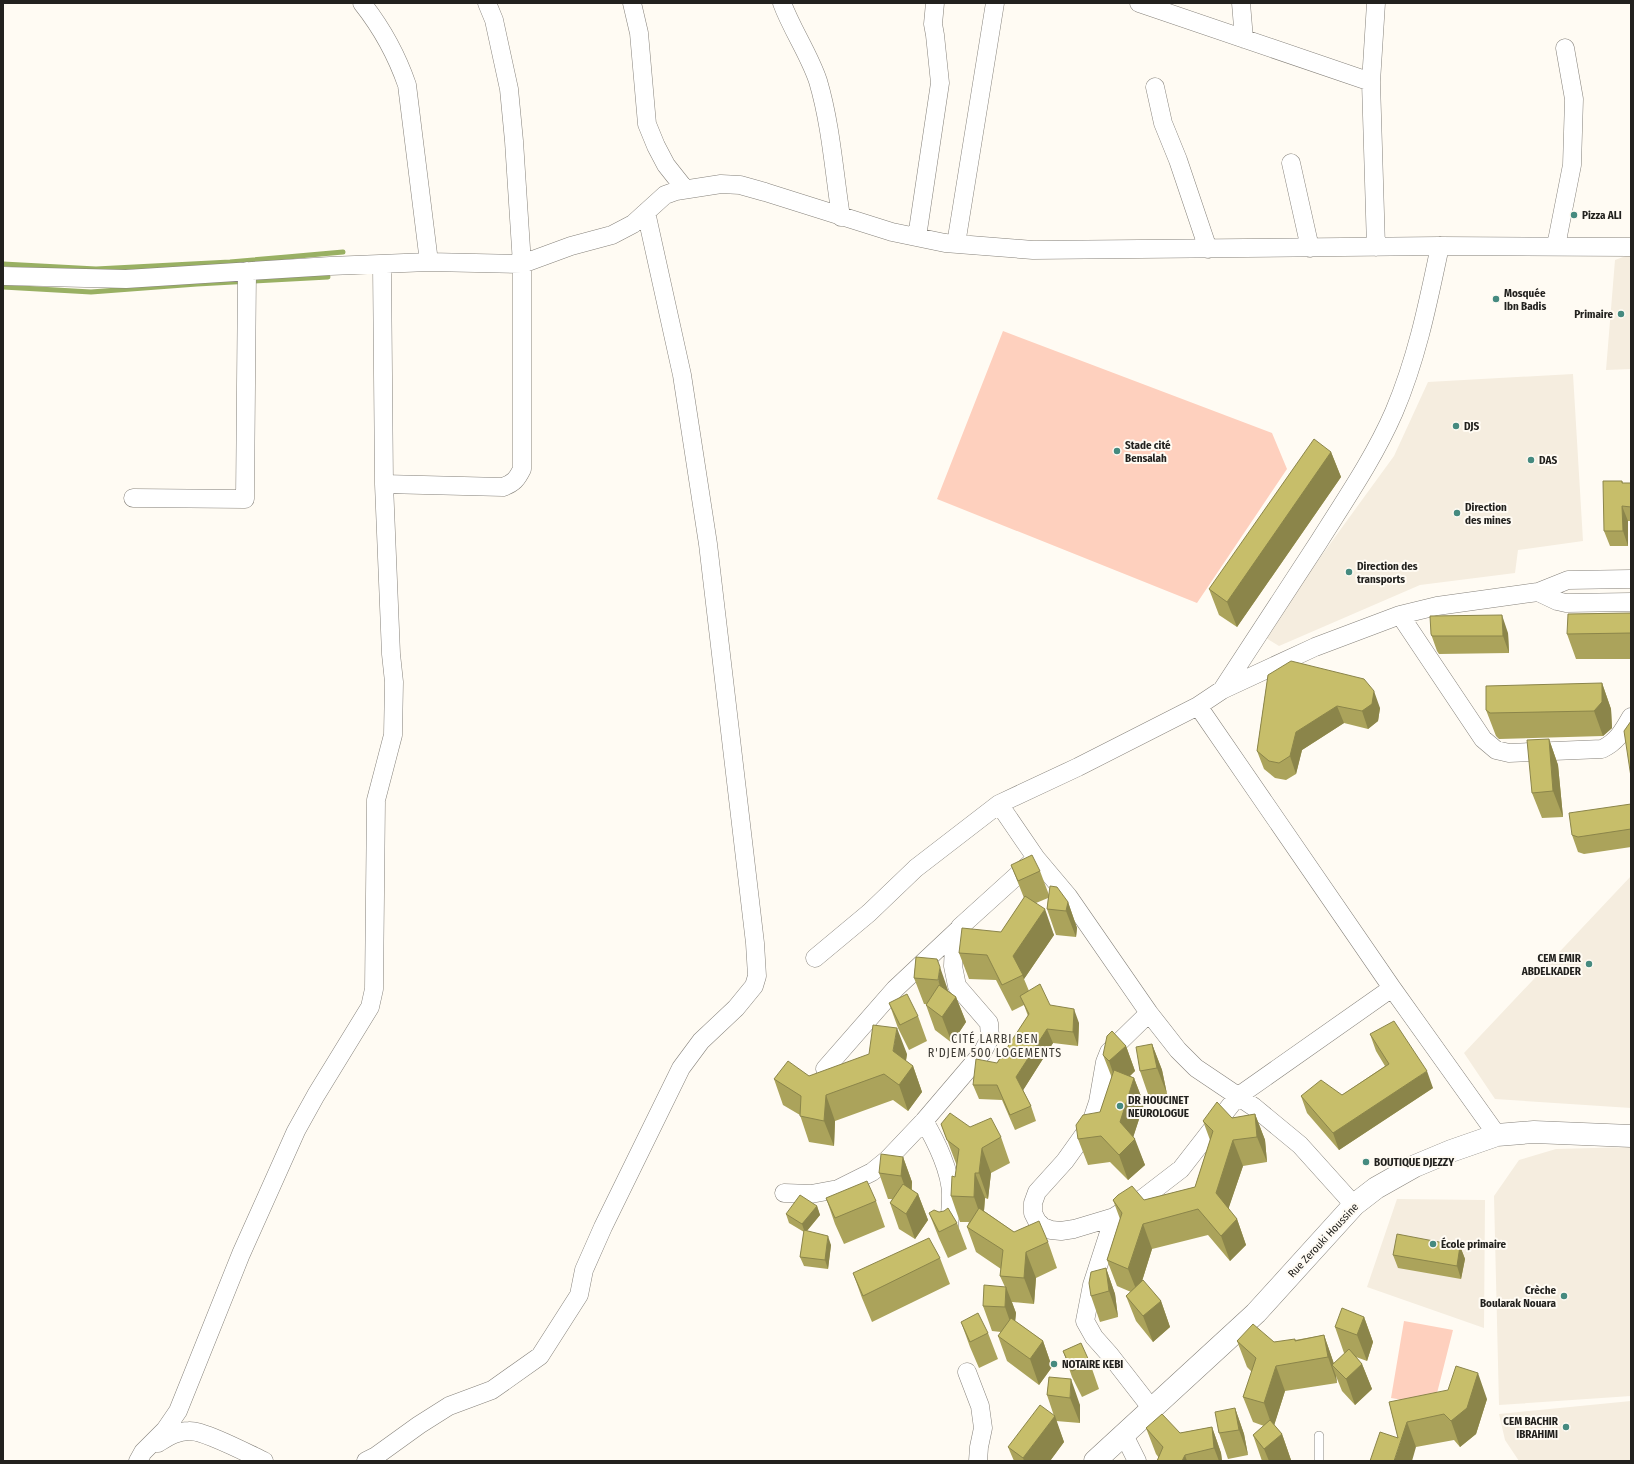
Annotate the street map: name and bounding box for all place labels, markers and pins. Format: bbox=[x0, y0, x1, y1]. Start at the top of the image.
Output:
place label: Pizza ALI bbox=[1582, 209, 1622, 222]
marker: Pizza ALI bbox=[1569, 210, 1579, 220]
place label: Mosquée Ibn Badis bbox=[1504, 287, 1546, 313]
marker: Mosquée Ibn Badis bbox=[1491, 294, 1501, 304]
place label: Primaire bbox=[1574, 308, 1613, 321]
marker: Primaire bbox=[1616, 309, 1626, 319]
place label: DJS bbox=[1464, 420, 1480, 433]
marker: DJS bbox=[1451, 421, 1461, 431]
place label: Stade cité Bensalah bbox=[1125, 439, 1171, 465]
marker: Stade cité Bensalah bbox=[1112, 446, 1122, 456]
place label: DAS bbox=[1539, 454, 1557, 467]
marker: DAS bbox=[1526, 455, 1536, 465]
place label: Direction des mines bbox=[1465, 501, 1511, 527]
marker: Direction des mines bbox=[1452, 508, 1462, 518]
place label: Direction des transports bbox=[1357, 560, 1418, 586]
marker: Direction des transports bbox=[1344, 567, 1354, 577]
place label: CEM EMIR ABDELKADER bbox=[1521, 952, 1582, 978]
marker: CEM EMIR ABDELKADER bbox=[1584, 959, 1594, 969]
place label: DR HOUCINET NEUROLOGUE bbox=[1128, 1094, 1190, 1120]
marker: DR HOUCINET NEUROLOGUE bbox=[1115, 1101, 1125, 1111]
place label: BOUTIQUE DJEZZY bbox=[1374, 1156, 1455, 1169]
marker: BOUTIQUE DJEZZY bbox=[1361, 1157, 1371, 1167]
place label: École primaire bbox=[1441, 1237, 1507, 1251]
marker: École primaire bbox=[1428, 1239, 1438, 1249]
place label: Crèche Boularak Nouara bbox=[1480, 1284, 1557, 1310]
marker: Crèche Boularak Nouara bbox=[1559, 1291, 1569, 1301]
place label: NOTAIRE KEBI bbox=[1062, 1358, 1123, 1371]
marker: NOTAIRE KEBI bbox=[1049, 1359, 1059, 1369]
place label: CEM BACHIR IBRAHIMI bbox=[1503, 1415, 1559, 1441]
marker: CEM BACHIR IBRAHIMI bbox=[1561, 1422, 1571, 1432]

